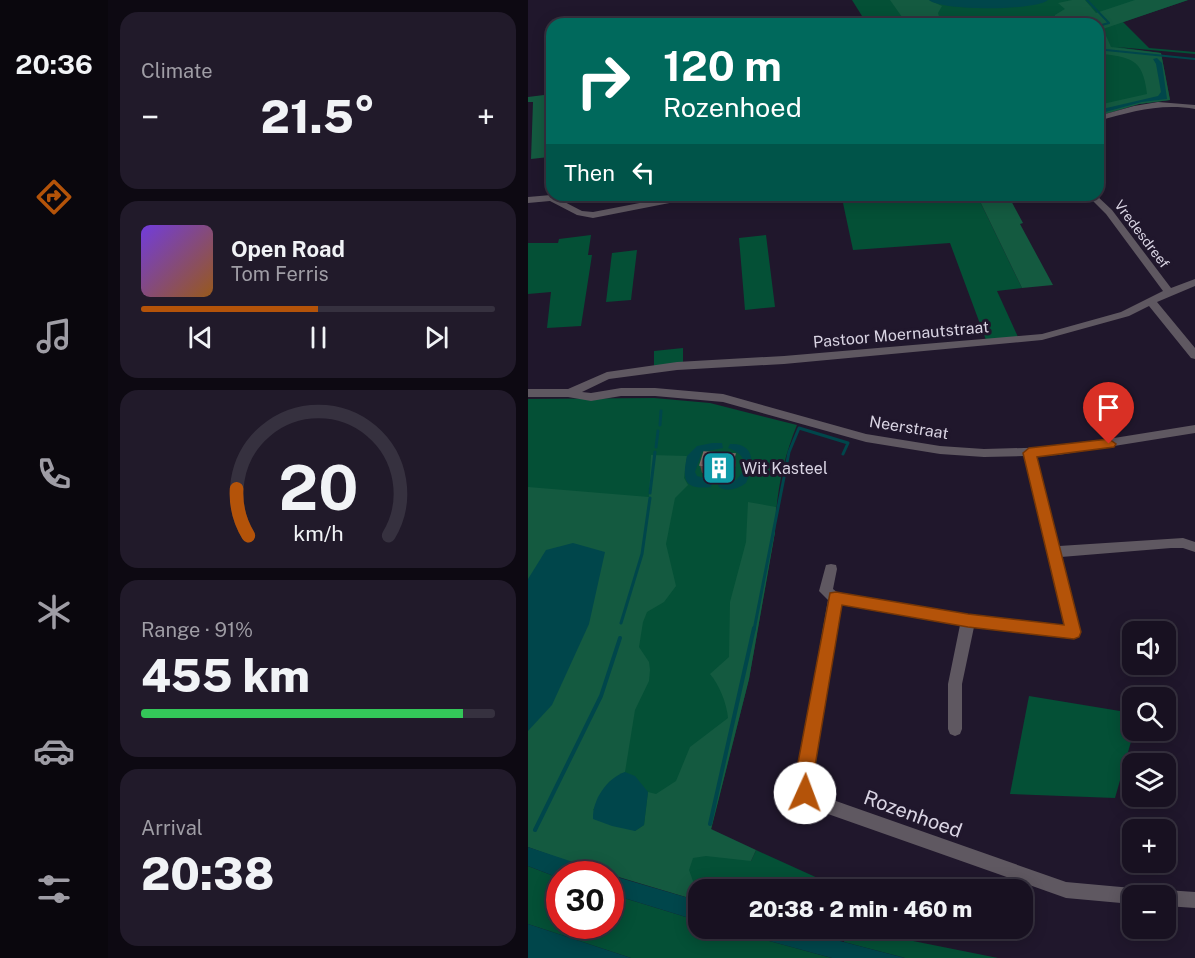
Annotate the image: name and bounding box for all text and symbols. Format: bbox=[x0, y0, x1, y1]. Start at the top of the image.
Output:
text: 120 m bbox=[663, 41, 782, 90]
icon: right bbox=[564, 42, 642, 120]
text: 20:36 bbox=[15, 48, 93, 80]
text: Climate bbox=[141, 59, 213, 83]
text: 21.5° bbox=[261, 90, 375, 143]
text: Rozenhoed bbox=[663, 91, 802, 123]
text: − bbox=[141, 98, 159, 136]
text: + bbox=[477, 98, 495, 136]
icon: left bbox=[627, 156, 660, 189]
text: Then bbox=[564, 160, 615, 186]
icon: directions bbox=[33, 176, 75, 218]
street label: Vredesdreef bbox=[1111, 197, 1173, 271]
text: Open Road bbox=[231, 236, 345, 262]
text: Tom Ferris bbox=[231, 262, 329, 286]
icon: music bbox=[33, 315, 75, 357]
street label: Pastoor Moernautstraat bbox=[812, 317, 990, 352]
icon: previous bbox=[184, 321, 217, 354]
icon: pause bbox=[302, 321, 335, 354]
icon: next bbox=[420, 321, 453, 354]
pin bbox=[1083, 382, 1134, 444]
icon: arrive bbox=[1092, 391, 1125, 424]
street label: Neerstraat bbox=[868, 412, 950, 443]
building icon: Wit Kasteel bbox=[701, 450, 737, 486]
text: 20 bbox=[278, 451, 358, 524]
icon: phone bbox=[33, 453, 75, 495]
place label: Wit Kasteel bbox=[742, 459, 828, 478]
text: km/h bbox=[293, 521, 343, 546]
icon: climate bbox=[33, 591, 75, 633]
text: Range · 91% bbox=[141, 618, 253, 642]
map controls bbox=[1122, 621, 1176, 939]
button: sound bbox=[1122, 621, 1176, 675]
text: 455 km bbox=[141, 649, 310, 702]
button: search bbox=[1122, 687, 1176, 741]
icon: car bbox=[33, 730, 75, 772]
button: layers bbox=[1122, 753, 1176, 807]
position arrow bbox=[773, 761, 837, 825]
street label: Rozenhoed bbox=[861, 785, 965, 843]
text: Arrival bbox=[141, 816, 203, 840]
button: + bbox=[1122, 819, 1176, 873]
text: 20:38 bbox=[141, 847, 274, 900]
speed limit sign: 30 bbox=[546, 861, 624, 939]
icon: filters bbox=[33, 868, 75, 910]
button: − bbox=[1122, 885, 1176, 939]
text: 20:38 · 2 min · 460 m bbox=[749, 896, 972, 922]

